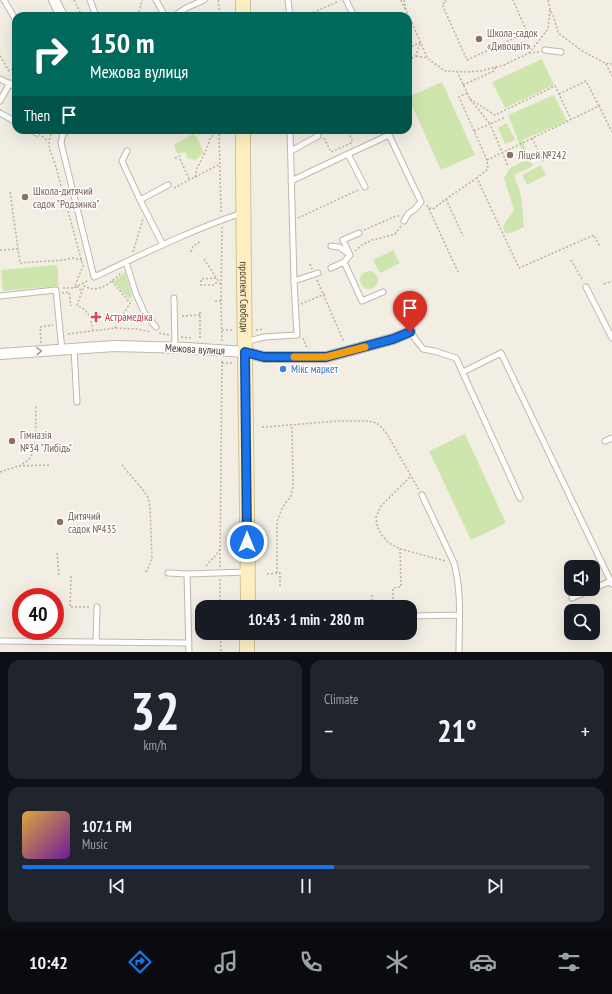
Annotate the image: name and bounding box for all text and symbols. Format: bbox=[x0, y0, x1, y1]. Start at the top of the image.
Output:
text: 150 m bbox=[90, 24, 154, 61]
place label: Школа-садок «Дивоцвіт» bbox=[487, 26, 539, 53]
icon: right bbox=[24, 28, 76, 80]
marker: Школа-садок «Дивоцвіт» bbox=[474, 34, 484, 44]
text: Межова вулиця bbox=[90, 60, 188, 83]
icon: arrive bbox=[58, 104, 80, 126]
text: Then bbox=[24, 106, 50, 125]
place label: Ліцей №242 bbox=[517, 148, 566, 162]
marker: Ліцей №242 bbox=[505, 150, 515, 160]
place label: Школа-дитячий садок "Родзинка" bbox=[33, 184, 100, 211]
marker: Школа-дитячий садок "Родзинка" bbox=[20, 192, 30, 202]
street label: проспект Свободи bbox=[237, 262, 252, 333]
pin bbox=[393, 291, 427, 332]
icon: arrive bbox=[399, 297, 421, 319]
place label: Астрамедіка bbox=[105, 310, 153, 324]
marker: Астрамедіка bbox=[90, 311, 102, 323]
street label: Межова вулиця bbox=[165, 340, 225, 358]
one-way arrow bbox=[36, 347, 42, 356]
place label: Мікс маркет bbox=[291, 362, 338, 376]
marker: Мікс маркет bbox=[278, 364, 288, 374]
place label: Гімназія №34 "Либідь" bbox=[20, 428, 72, 455]
marker: Гімназія №34 "Либідь" bbox=[7, 436, 17, 446]
place label: Дитячий садок №435 bbox=[68, 509, 116, 536]
marker: Дитячий садок №435 bbox=[55, 517, 65, 527]
position arrow bbox=[226, 521, 268, 563]
map controls bbox=[564, 560, 600, 640]
button: sound bbox=[564, 560, 600, 596]
speed limit sign: 40 bbox=[12, 588, 64, 640]
button: search bbox=[564, 604, 600, 640]
text: 10:43 · 1 min · 280 m bbox=[248, 610, 364, 629]
text: 32 bbox=[130, 677, 180, 744]
text: Climate bbox=[324, 691, 358, 708]
text: 21° bbox=[437, 711, 477, 750]
text: − bbox=[324, 717, 333, 745]
text: + bbox=[581, 717, 590, 745]
text: km/h bbox=[143, 737, 167, 754]
text: 107.1 FM bbox=[82, 817, 132, 836]
text: Music bbox=[82, 836, 108, 853]
icon: previous bbox=[106, 875, 128, 897]
icon: pause bbox=[295, 875, 317, 897]
icon: next bbox=[484, 875, 506, 897]
icon: directions bbox=[126, 948, 154, 976]
icon: music bbox=[212, 948, 240, 976]
icon: phone bbox=[297, 948, 325, 976]
icon: climate bbox=[383, 948, 411, 976]
icon: car bbox=[469, 948, 497, 976]
icon: filters bbox=[555, 948, 583, 976]
text: 10:42 bbox=[29, 951, 68, 974]

